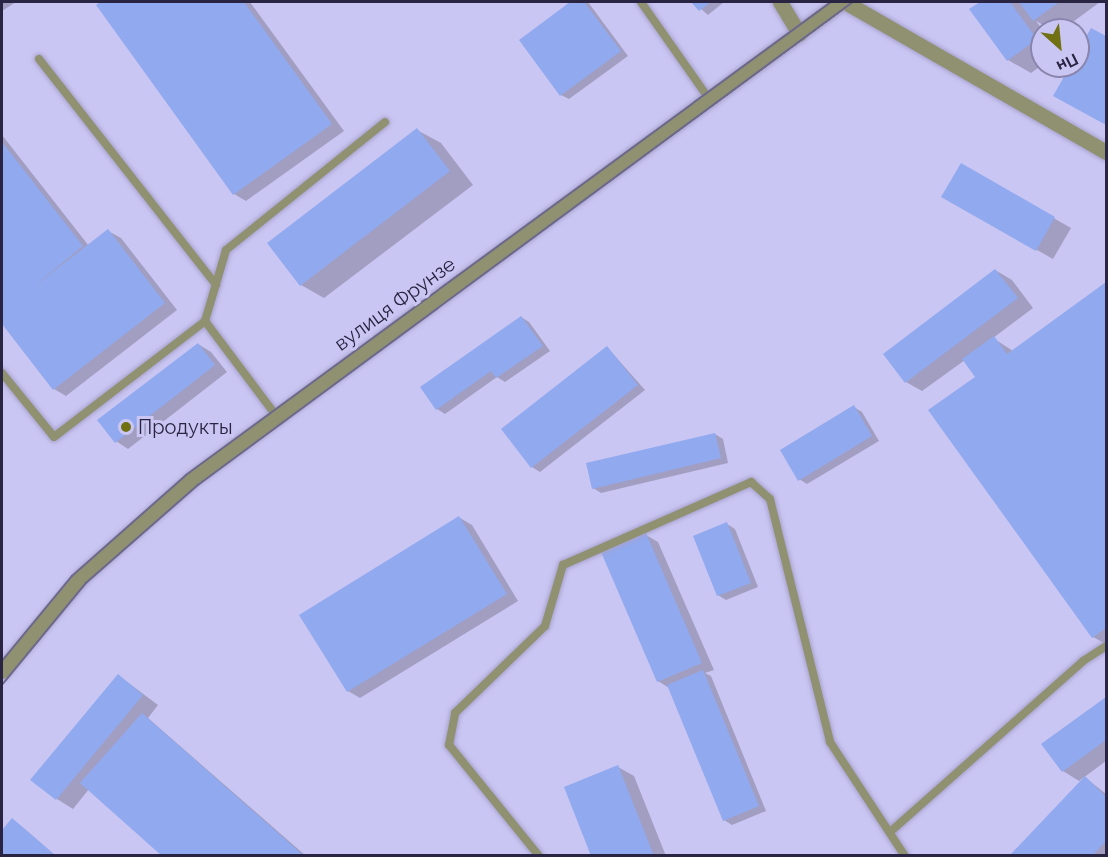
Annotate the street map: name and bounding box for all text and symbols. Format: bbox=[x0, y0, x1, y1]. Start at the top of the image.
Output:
north arrow bbox=[1030, 18, 1090, 78]
text: Пн bbox=[1054, 49, 1081, 76]
street label: вулиця Фрунзе bbox=[330, 252, 460, 356]
place label: Продукты bbox=[138, 415, 232, 439]
marker: Продукты bbox=[119, 420, 133, 434]

